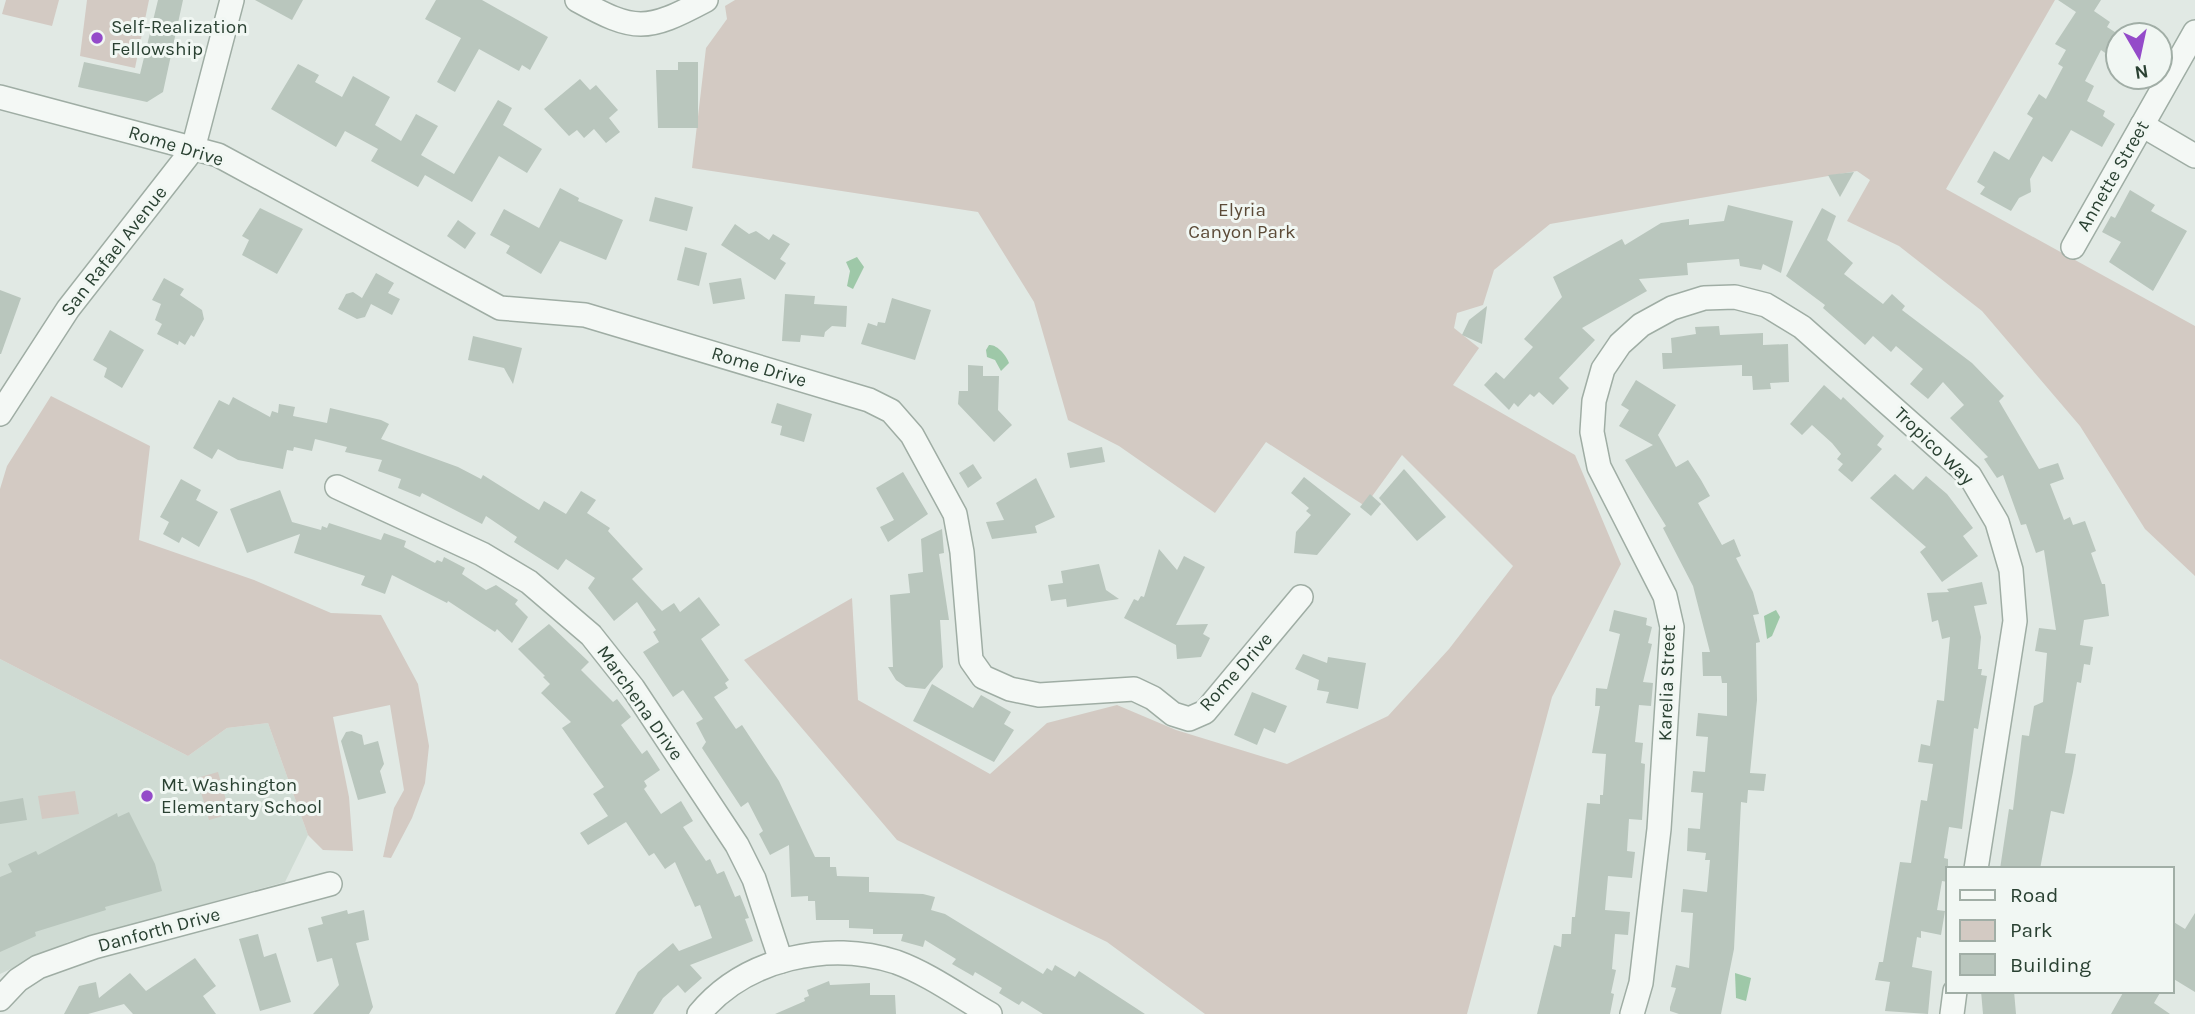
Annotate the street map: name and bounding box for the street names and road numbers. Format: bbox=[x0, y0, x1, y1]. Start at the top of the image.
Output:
street label: Annette Street bbox=[2072, 117, 2154, 235]
street label: Rome Drive bbox=[126, 121, 226, 171]
street label: San Rafael Avenue bbox=[56, 182, 172, 320]
street label: Rome Drive bbox=[709, 342, 809, 392]
street label: Tropico Way bbox=[1889, 402, 1979, 490]
street label: Karelia Street bbox=[1654, 624, 1680, 742]
street label: Rome Drive bbox=[1195, 628, 1277, 716]
street label: Marchena Drive bbox=[592, 641, 688, 765]
street label: Danforth Drive bbox=[95, 903, 223, 957]

